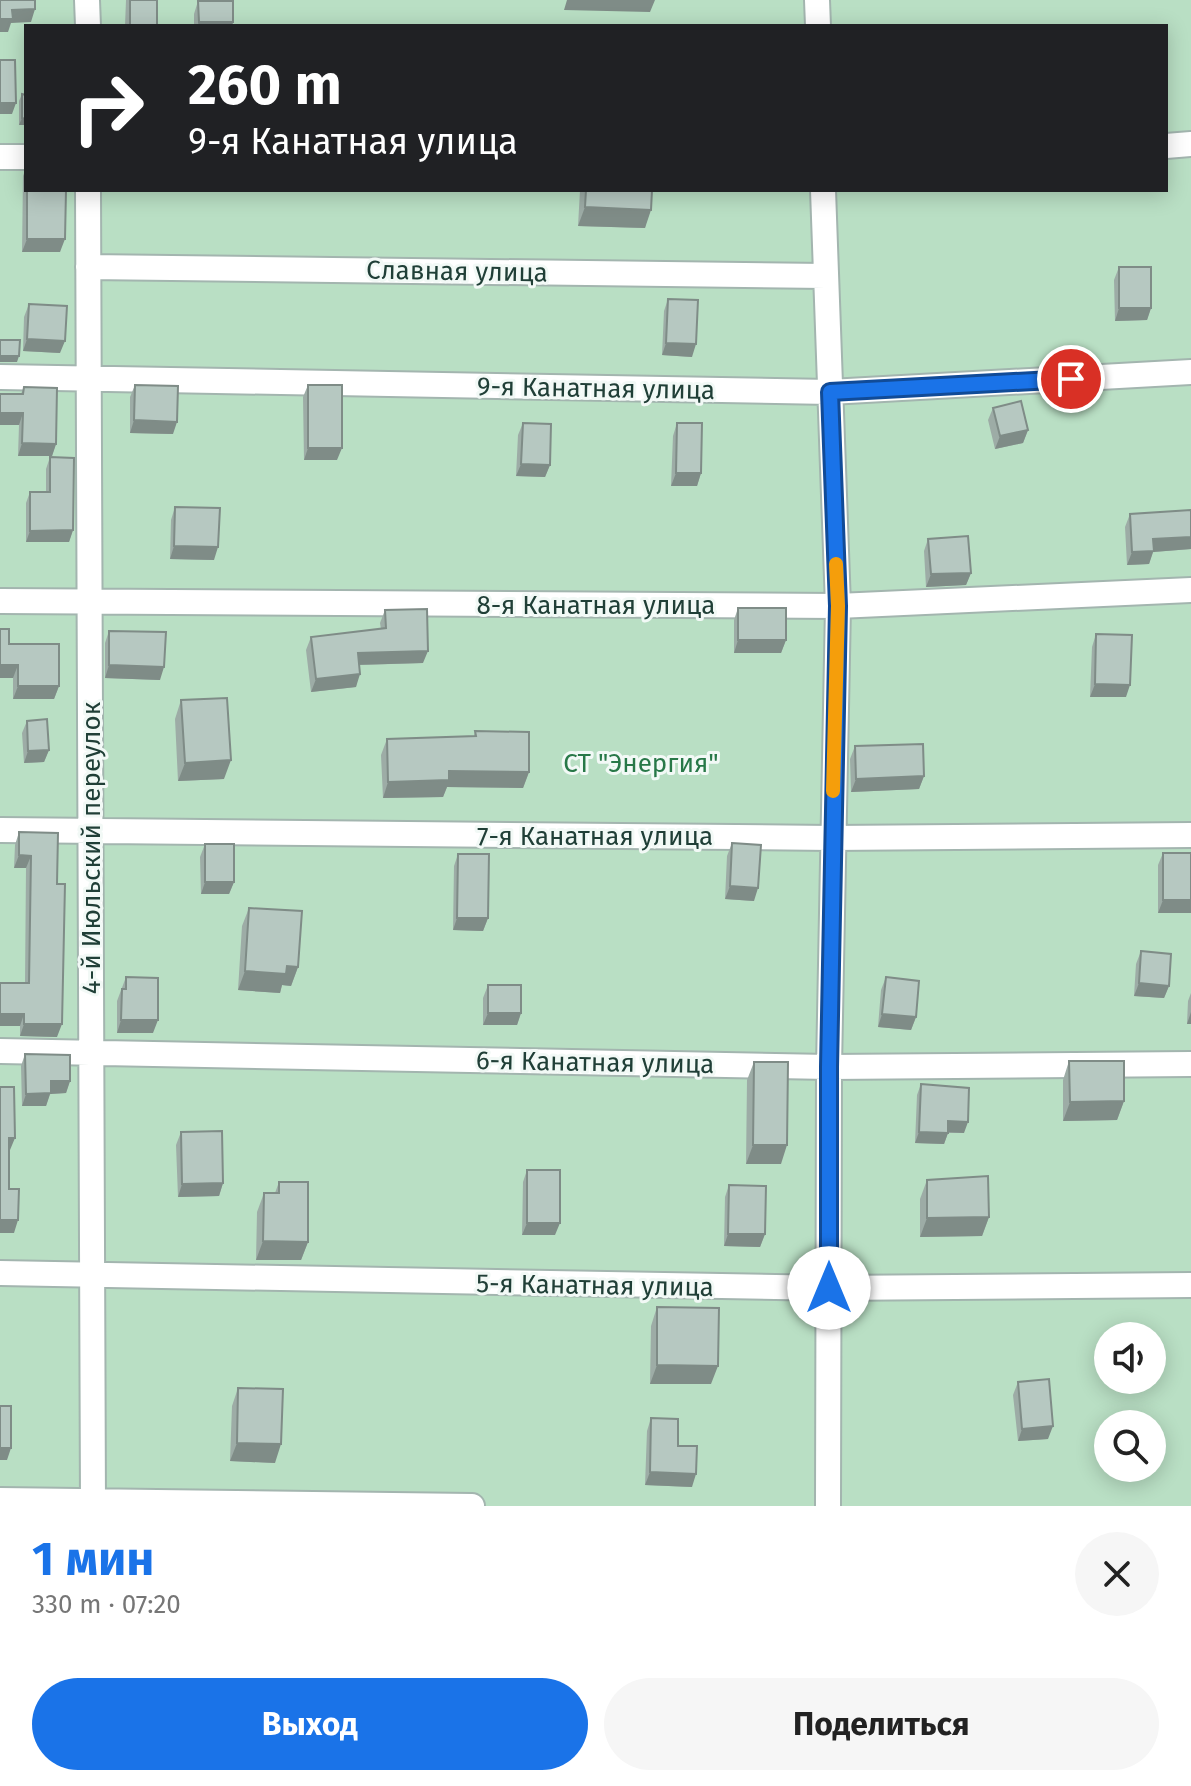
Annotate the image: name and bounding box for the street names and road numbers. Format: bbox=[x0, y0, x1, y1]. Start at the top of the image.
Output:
street label: Славная улица bbox=[366, 254, 548, 289]
street label: 9-я Канатная улица bbox=[477, 371, 715, 406]
street label: 8-я Канатная улица bbox=[477, 590, 715, 621]
street label: 4-й Июльский переулок bbox=[76, 701, 107, 994]
street label: 7-я Канатная улица bbox=[477, 821, 713, 852]
street label: 6-я Канатная улица bbox=[476, 1045, 714, 1080]
street label: 5-я Канатная улица bbox=[476, 1268, 714, 1303]

